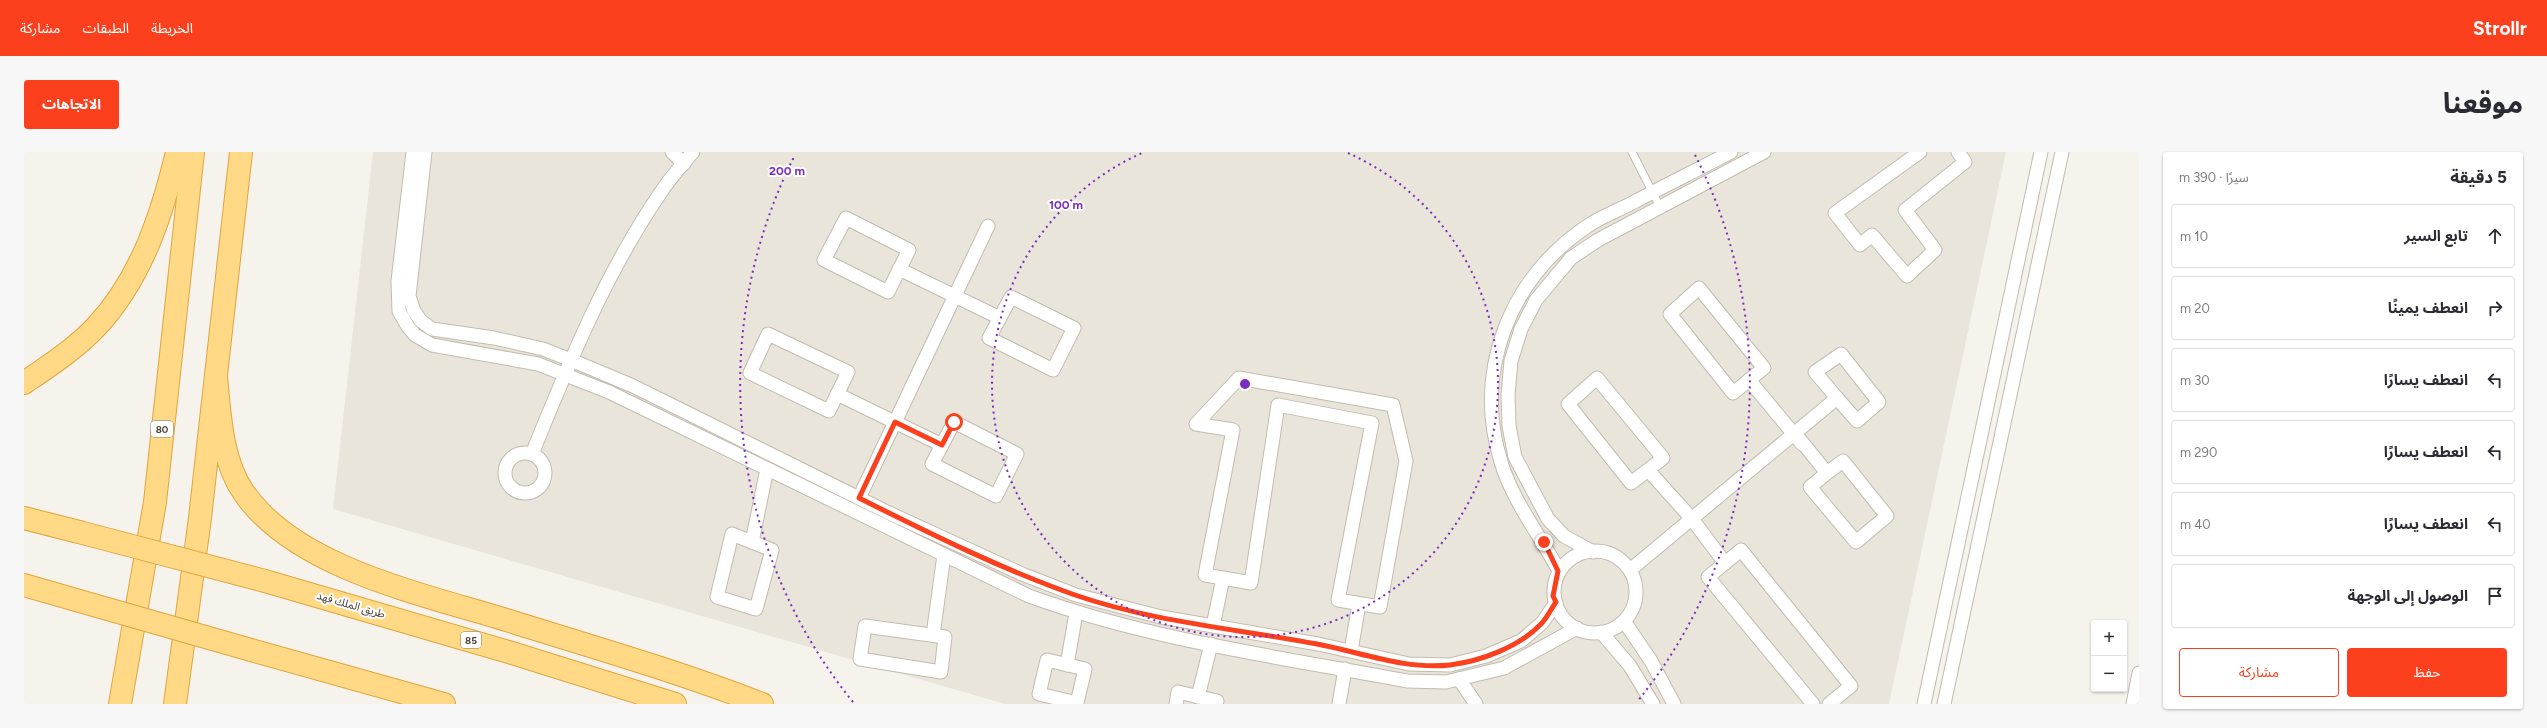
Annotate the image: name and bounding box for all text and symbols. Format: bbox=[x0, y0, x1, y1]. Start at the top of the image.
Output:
text: Strollr bbox=[2473, 17, 2527, 40]
text: مشاركة bbox=[20, 20, 60, 37]
text: الطبقات bbox=[82, 20, 129, 37]
text: الخريطة bbox=[151, 20, 193, 37]
button: الاتجاهات bbox=[24, 80, 119, 129]
text: موقعنا bbox=[2443, 86, 2523, 120]
text: 200 m bbox=[769, 164, 805, 178]
text: 5 دقيقة bbox=[2450, 167, 2507, 187]
text: سيرًا · 390 m bbox=[2179, 170, 2249, 185]
text: 100 m bbox=[1049, 198, 1083, 212]
icon: ahead bbox=[2484, 225, 2506, 247]
text: تابع السير bbox=[2404, 227, 2468, 245]
text: 10 m bbox=[2180, 229, 2208, 244]
icon: right bbox=[2484, 297, 2506, 319]
text: انعطف يمينًا bbox=[2388, 299, 2468, 317]
text: 20 m bbox=[2180, 301, 2210, 316]
icon: left bbox=[2484, 369, 2506, 391]
text: انعطف يسارًا bbox=[2384, 371, 2468, 389]
text: 30 m bbox=[2180, 373, 2210, 388]
centre of rings bbox=[1238, 377, 1252, 391]
route start bbox=[945, 413, 963, 431]
road number: 80 bbox=[151, 421, 173, 437]
icon: left bbox=[2484, 441, 2506, 463]
text: انعطف يسارًا bbox=[2384, 443, 2468, 461]
text: 290 m bbox=[2180, 445, 2217, 460]
icon: left bbox=[2484, 513, 2506, 535]
text: انعطف يسارًا bbox=[2384, 515, 2468, 533]
text: 40 m bbox=[2180, 517, 2211, 532]
route end bbox=[1535, 533, 1553, 551]
icon: arrive bbox=[2484, 585, 2506, 607]
text: الوصول إلى الوجهة bbox=[2348, 587, 2468, 605]
street label: طريق الملك فهد bbox=[315, 589, 387, 621]
map controls bbox=[2091, 620, 2127, 692]
button: + bbox=[2091, 620, 2127, 656]
road number: 85 bbox=[461, 632, 481, 648]
button: مشاركة bbox=[2179, 648, 2339, 697]
button: حفظ bbox=[2347, 648, 2507, 697]
button: − bbox=[2091, 656, 2127, 692]

